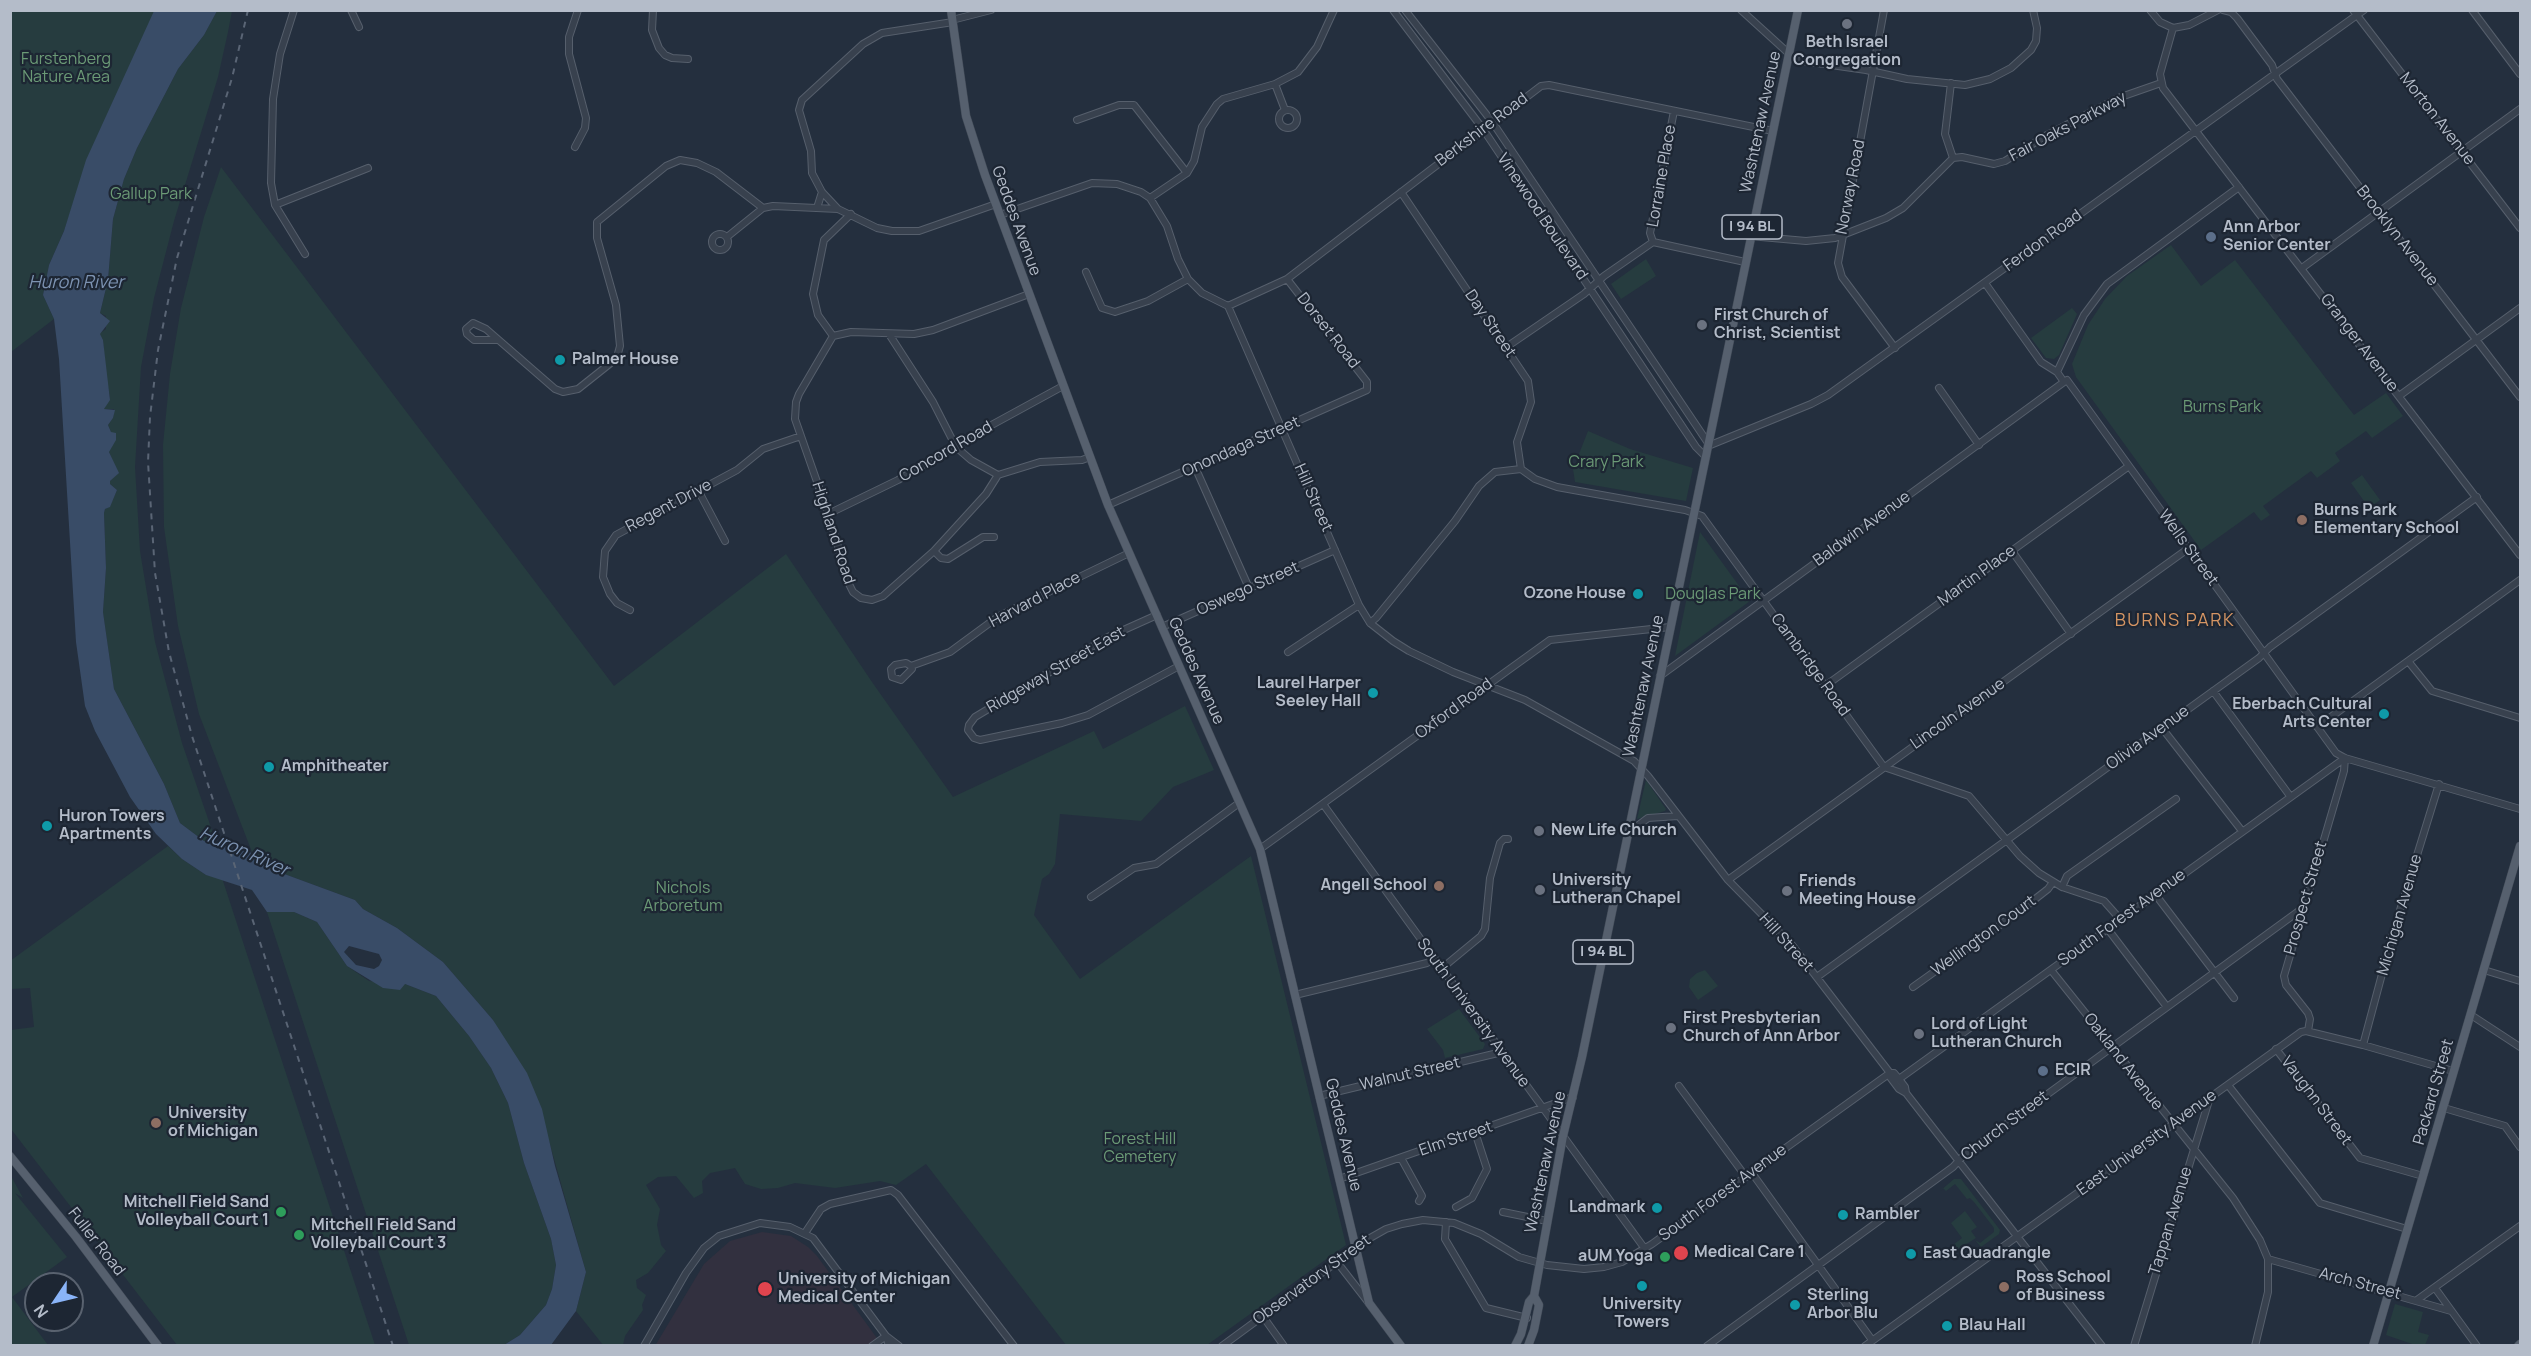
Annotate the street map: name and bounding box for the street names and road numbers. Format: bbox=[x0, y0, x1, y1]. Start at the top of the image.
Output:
street label: Washtenaw Avenue bbox=[1737, 49, 1785, 195]
street label: Morton Avenue bbox=[2395, 69, 2479, 169]
street label: Fair Oaks Parkway bbox=[2006, 88, 2130, 166]
street label: Berkshire Road bbox=[1432, 89, 1532, 171]
street label: Lorraine Place bbox=[1644, 123, 1680, 229]
street label: Norway Road bbox=[1832, 138, 1870, 236]
street label: Vinewood Boulevard bbox=[1493, 150, 1591, 284]
street label: Geddes Avenue bbox=[987, 164, 1045, 278]
street label: Brooklyn Avenue bbox=[2352, 182, 2442, 290]
street label: Ferdon Road bbox=[2000, 206, 2086, 276]
road number: I 94 BL bbox=[1722, 215, 1782, 239]
street label: Day Street bbox=[1460, 286, 1520, 362]
street label: Dorset Road bbox=[1292, 289, 1364, 373]
street label: Granger Avenue bbox=[2316, 290, 2402, 396]
street label: Onondaga Street bbox=[1179, 412, 1303, 482]
street label: Concord Road bbox=[896, 418, 996, 486]
street label: Hill Street bbox=[1290, 461, 1336, 535]
street label: Regent Drive bbox=[623, 475, 715, 537]
street label: Highland Road bbox=[807, 479, 859, 587]
street label: Baldwin Avenue bbox=[1810, 487, 1914, 571]
street label: Wells Street bbox=[2154, 506, 2222, 590]
street label: Martin Place bbox=[1934, 541, 2020, 611]
street label: Oswego Street bbox=[1194, 558, 1302, 620]
street label: Harvard Place bbox=[986, 568, 1084, 632]
street label: Cambridge Road bbox=[1766, 610, 1854, 720]
street label: Washtenaw Avenue bbox=[1620, 613, 1668, 759]
street label: Geddes Avenue bbox=[1164, 614, 1228, 728]
street label: Ridgeway Street East bbox=[983, 623, 1129, 717]
street label: Lincoln Avenue bbox=[1907, 674, 2009, 754]
street label: Oxford Road bbox=[1412, 675, 1496, 743]
street label: Olivia Avenue bbox=[2103, 701, 2193, 775]
street label: Prospect Street bbox=[2281, 839, 2331, 957]
street label: Michigan Avenue bbox=[2374, 852, 2426, 978]
street label: South Forest Avenue bbox=[2054, 865, 2190, 971]
street label: Wellington Court bbox=[1928, 892, 2040, 980]
street label: Hill Street bbox=[1755, 910, 1817, 976]
street label: South University Avenue bbox=[1412, 935, 1534, 1091]
road number: I 94 BL bbox=[1573, 940, 1633, 964]
street label: Oakland Avenue bbox=[2079, 1010, 2167, 1114]
street label: Packard Street bbox=[2410, 1037, 2458, 1147]
street label: Walnut Street bbox=[1358, 1053, 1462, 1095]
street label: Vaughn Street bbox=[2276, 1053, 2356, 1149]
street label: Geddes Avenue bbox=[1321, 1077, 1365, 1193]
street label: East University Avenue bbox=[2073, 1086, 2221, 1200]
street label: Church Street bbox=[1957, 1087, 2053, 1165]
street label: Washtenaw Avenue bbox=[1522, 1089, 1570, 1235]
street label: Elm Street bbox=[1417, 1117, 1495, 1161]
street label: South Forest Avenue bbox=[1655, 1140, 1791, 1246]
street label: Tappan Avenue bbox=[2145, 1164, 2197, 1278]
street label: Fuller Road bbox=[63, 1204, 129, 1280]
street label: Observatory Street bbox=[1249, 1231, 1375, 1329]
street label: Arch Street bbox=[2317, 1264, 2403, 1304]

